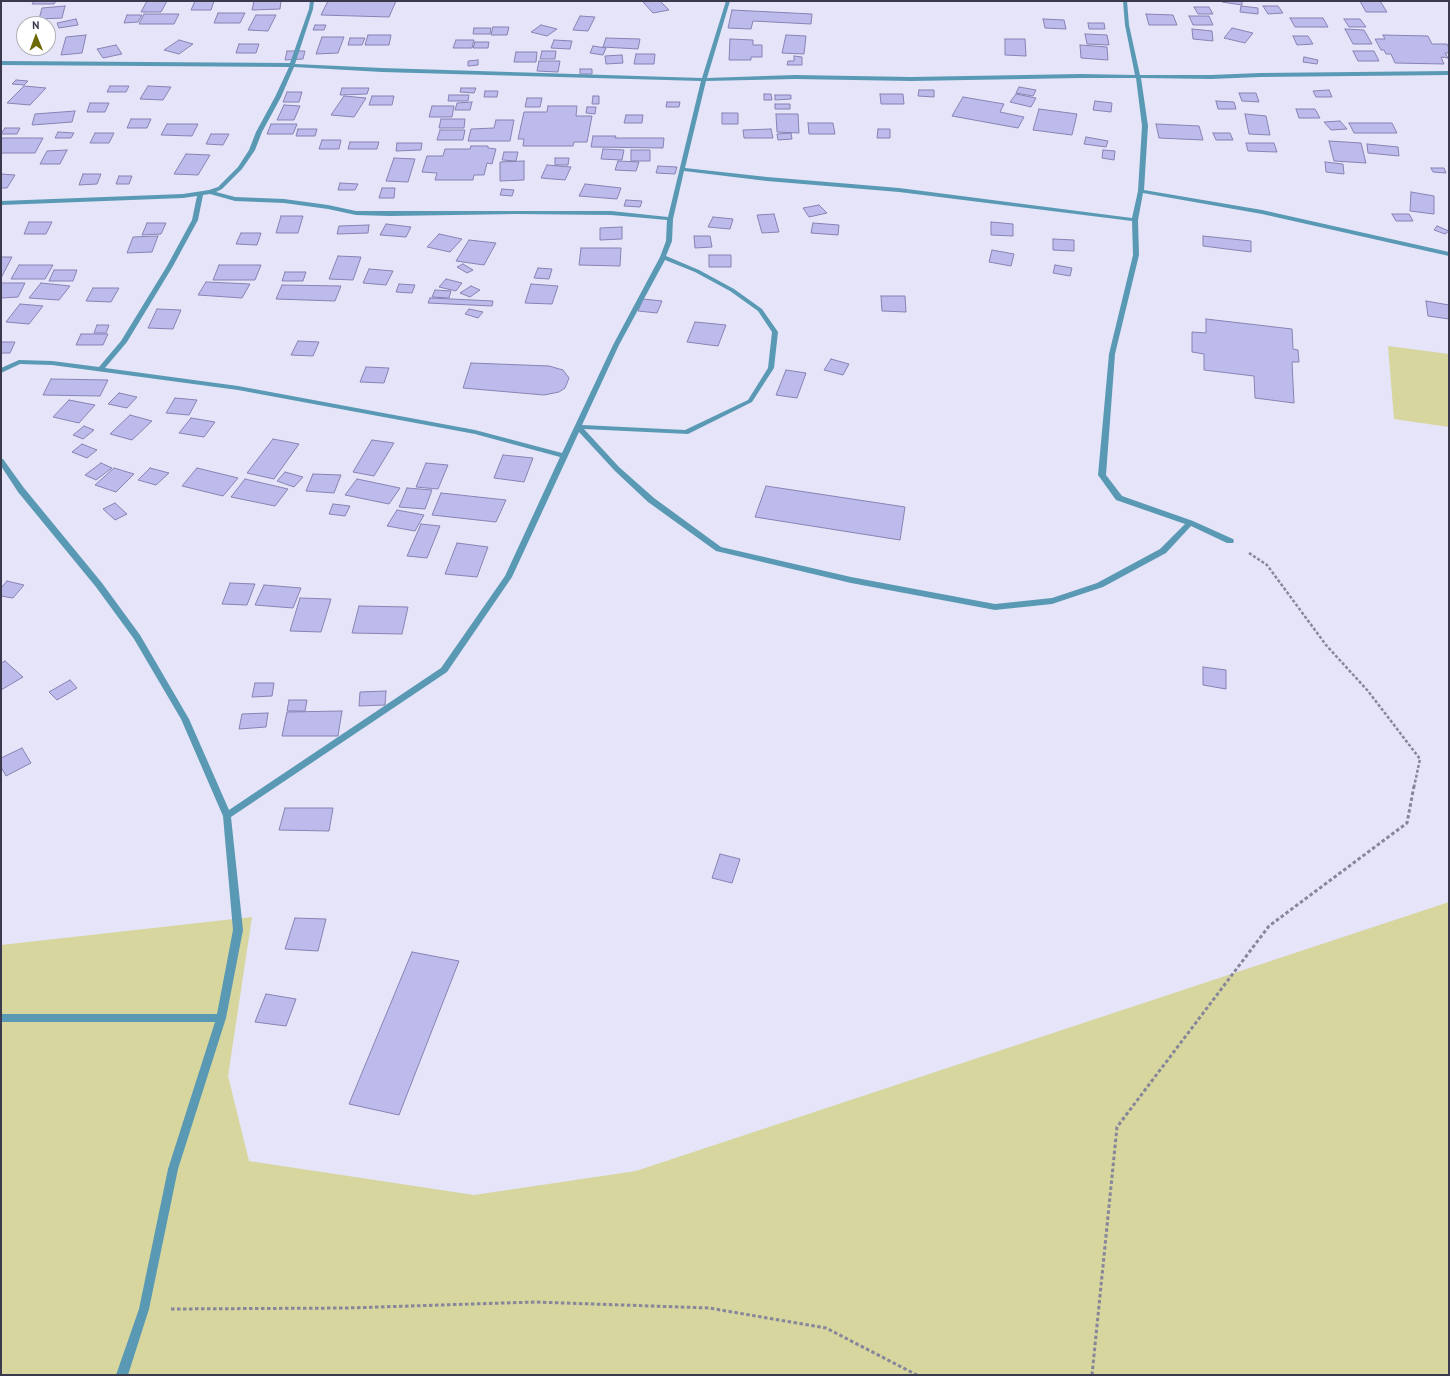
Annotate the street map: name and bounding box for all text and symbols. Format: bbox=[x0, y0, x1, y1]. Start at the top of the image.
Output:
north arrow bbox=[16, 16, 56, 56]
text: N bbox=[32, 18, 40, 32]

